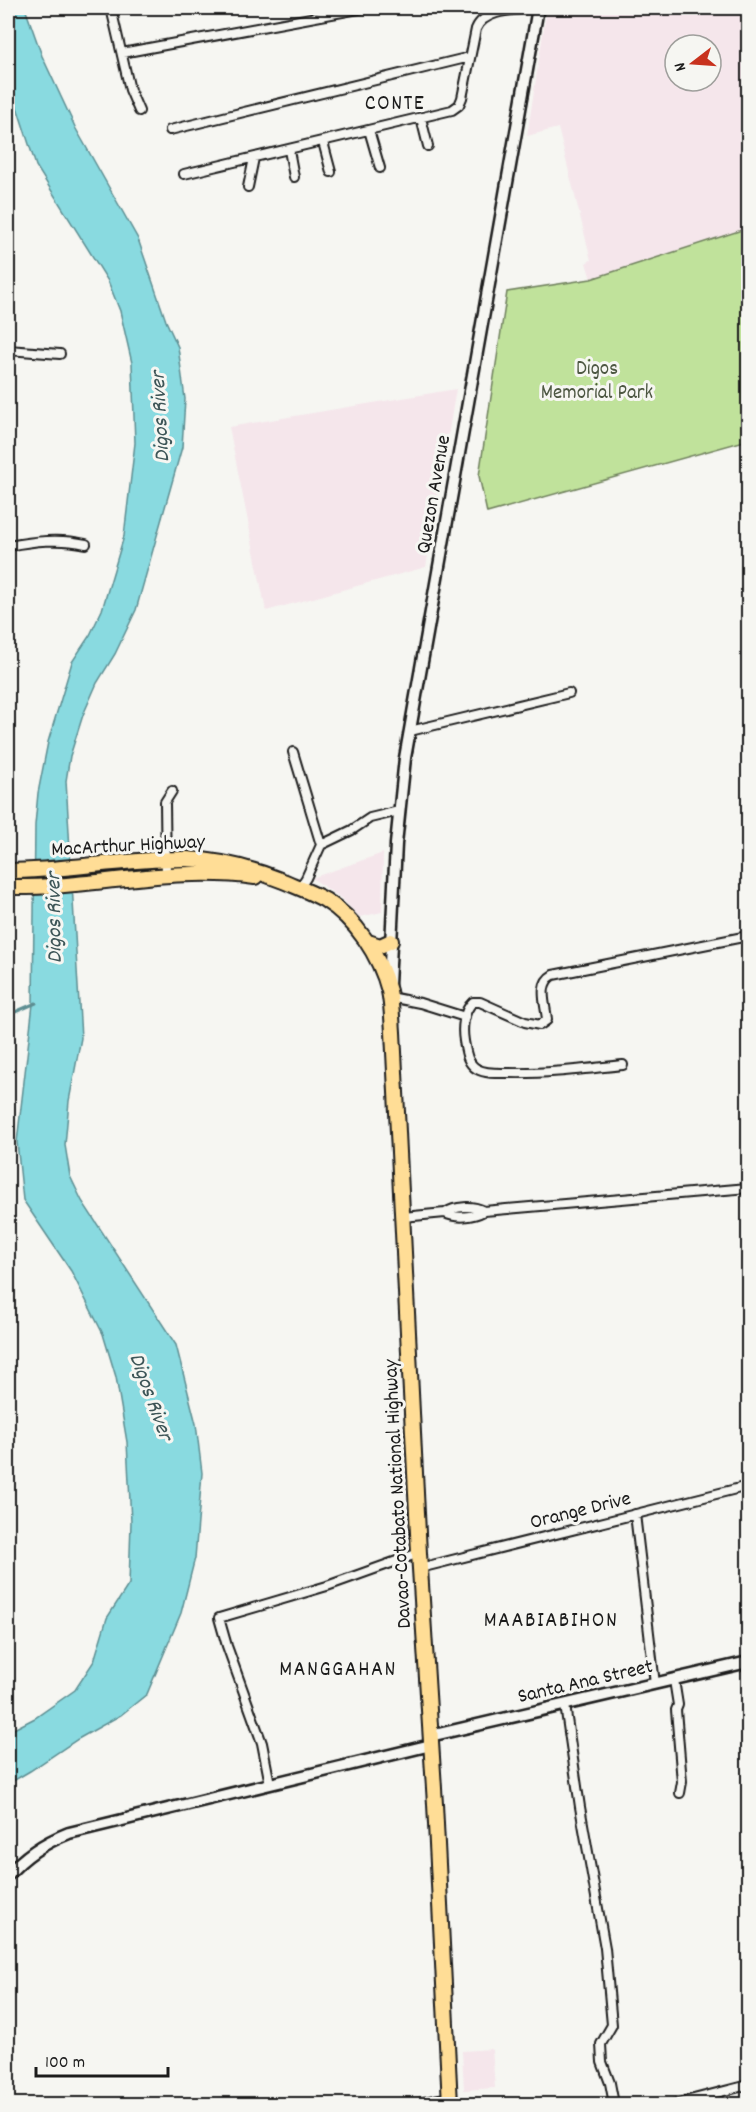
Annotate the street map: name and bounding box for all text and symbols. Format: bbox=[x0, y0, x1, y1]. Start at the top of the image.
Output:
north arrow bbox=[663, 33, 723, 93]
text: N bbox=[669, 59, 693, 74]
district label: CONTE bbox=[365, 89, 425, 120]
park label: Digos Memorial Park bbox=[541, 355, 653, 409]
water label: Digos River bbox=[143, 368, 179, 463]
street label: Quezon Avenue bbox=[410, 433, 460, 556]
street label: MacArthur Highway bbox=[50, 828, 206, 866]
water label: Digos River bbox=[39, 869, 72, 964]
water label: Digos River bbox=[120, 1349, 181, 1448]
street label: Davao-Cotabato National Highway bbox=[377, 1358, 421, 1629]
street label: Orange Drive bbox=[527, 1485, 634, 1539]
district label: MAABIABIHON bbox=[484, 1606, 618, 1637]
street label: Santa Ana Street bbox=[515, 1653, 657, 1713]
district label: MANGGAHAN bbox=[279, 1655, 397, 1686]
scale bar bbox=[36, 2040, 168, 2078]
text: 100 m bbox=[45, 2051, 85, 2076]

